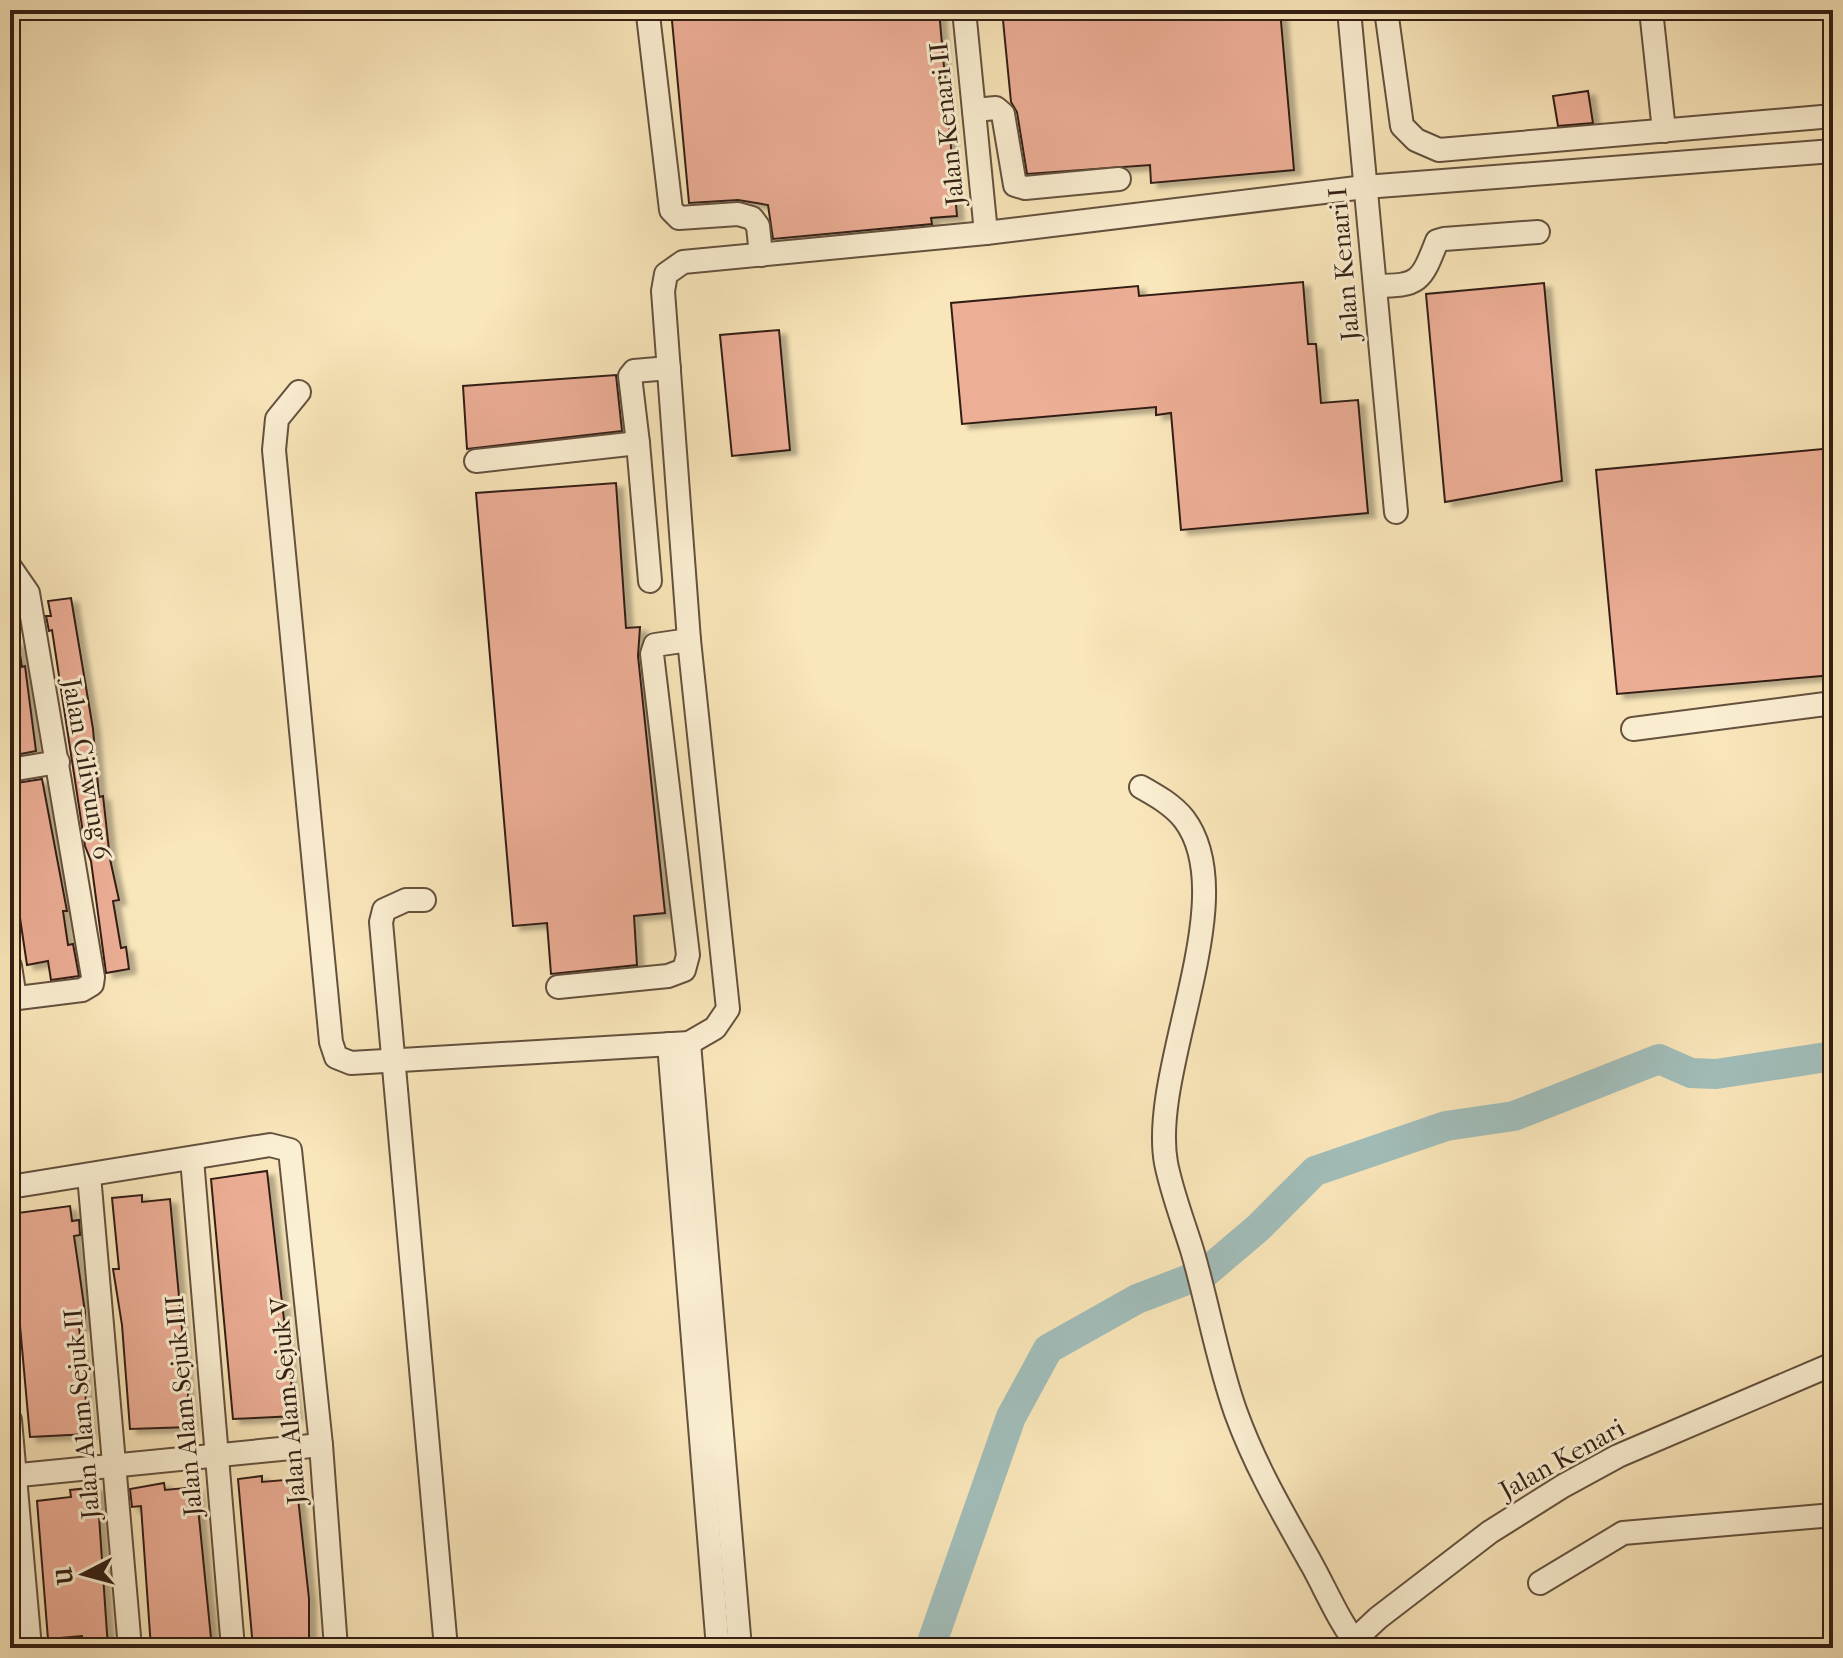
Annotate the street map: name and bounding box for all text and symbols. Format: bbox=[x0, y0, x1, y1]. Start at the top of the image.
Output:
street label: Jalan Kenari II bbox=[923, 41, 971, 209]
street label: Jalan Kenari I bbox=[1322, 186, 1366, 344]
street label: Jalan Ciliwung 6 bbox=[55, 674, 118, 863]
street label: Jalan Alam Sejuk III bbox=[159, 1294, 209, 1520]
street label: Jalan Alam Sejuk V bbox=[263, 1295, 313, 1508]
street label: Jalan Alam Sejuk II bbox=[57, 1307, 107, 1523]
street label: Jalan Kenari bbox=[1492, 1412, 1630, 1507]
north arrow bbox=[44, 1534, 124, 1614]
text: U bbox=[51, 1565, 79, 1587]

